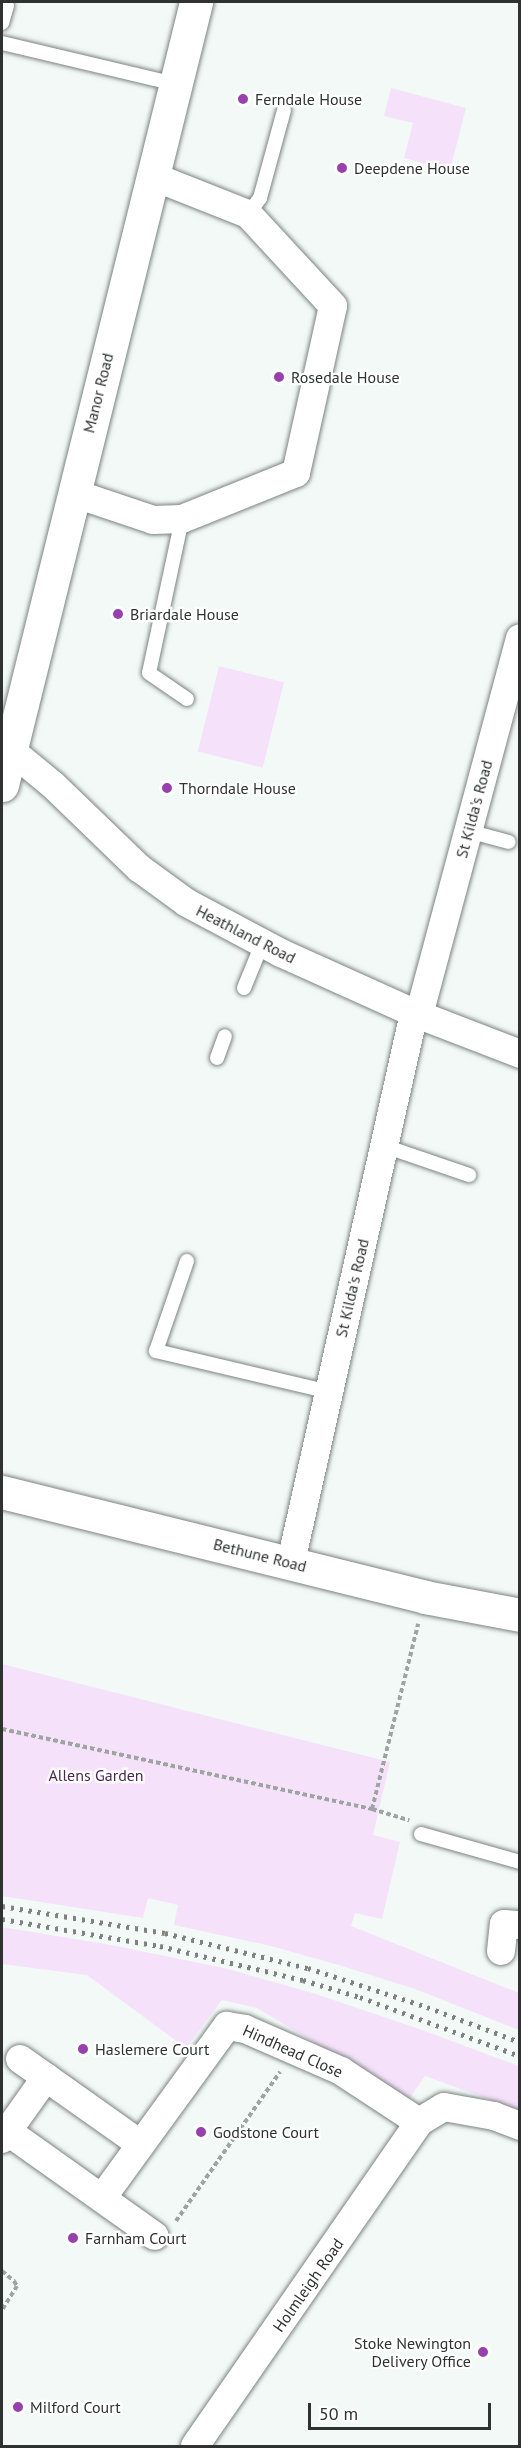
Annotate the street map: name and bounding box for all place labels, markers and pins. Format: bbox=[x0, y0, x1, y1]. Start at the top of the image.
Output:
place label: Ferndale House bbox=[255, 89, 362, 109]
marker: Ferndale House bbox=[236, 92, 250, 106]
place label: Deepdene House bbox=[354, 158, 470, 178]
marker: Deepdene House bbox=[335, 161, 349, 175]
place label: Rosedale House bbox=[291, 367, 400, 387]
marker: Rosedale House bbox=[272, 370, 286, 384]
place label: Briardale House bbox=[130, 604, 239, 624]
marker: Briardale House bbox=[111, 607, 125, 621]
place label: Thorndale House bbox=[179, 778, 296, 798]
marker: Thorndale House bbox=[160, 781, 174, 795]
place label: Haslemere Court bbox=[95, 2039, 209, 2059]
marker: Haslemere Court bbox=[76, 2042, 90, 2056]
place label: Godstone Court bbox=[213, 2122, 319, 2142]
marker: Godstone Court bbox=[194, 2125, 208, 2139]
place label: Farnham Court bbox=[85, 2228, 186, 2248]
marker: Farnham Court bbox=[66, 2231, 80, 2245]
place label: Stoke Newington Delivery Office bbox=[354, 2333, 471, 2371]
marker: Stoke Newington Delivery Office bbox=[476, 2345, 490, 2359]
place label: Milford Court bbox=[30, 2397, 121, 2417]
marker: Milford Court bbox=[11, 2400, 25, 2414]

